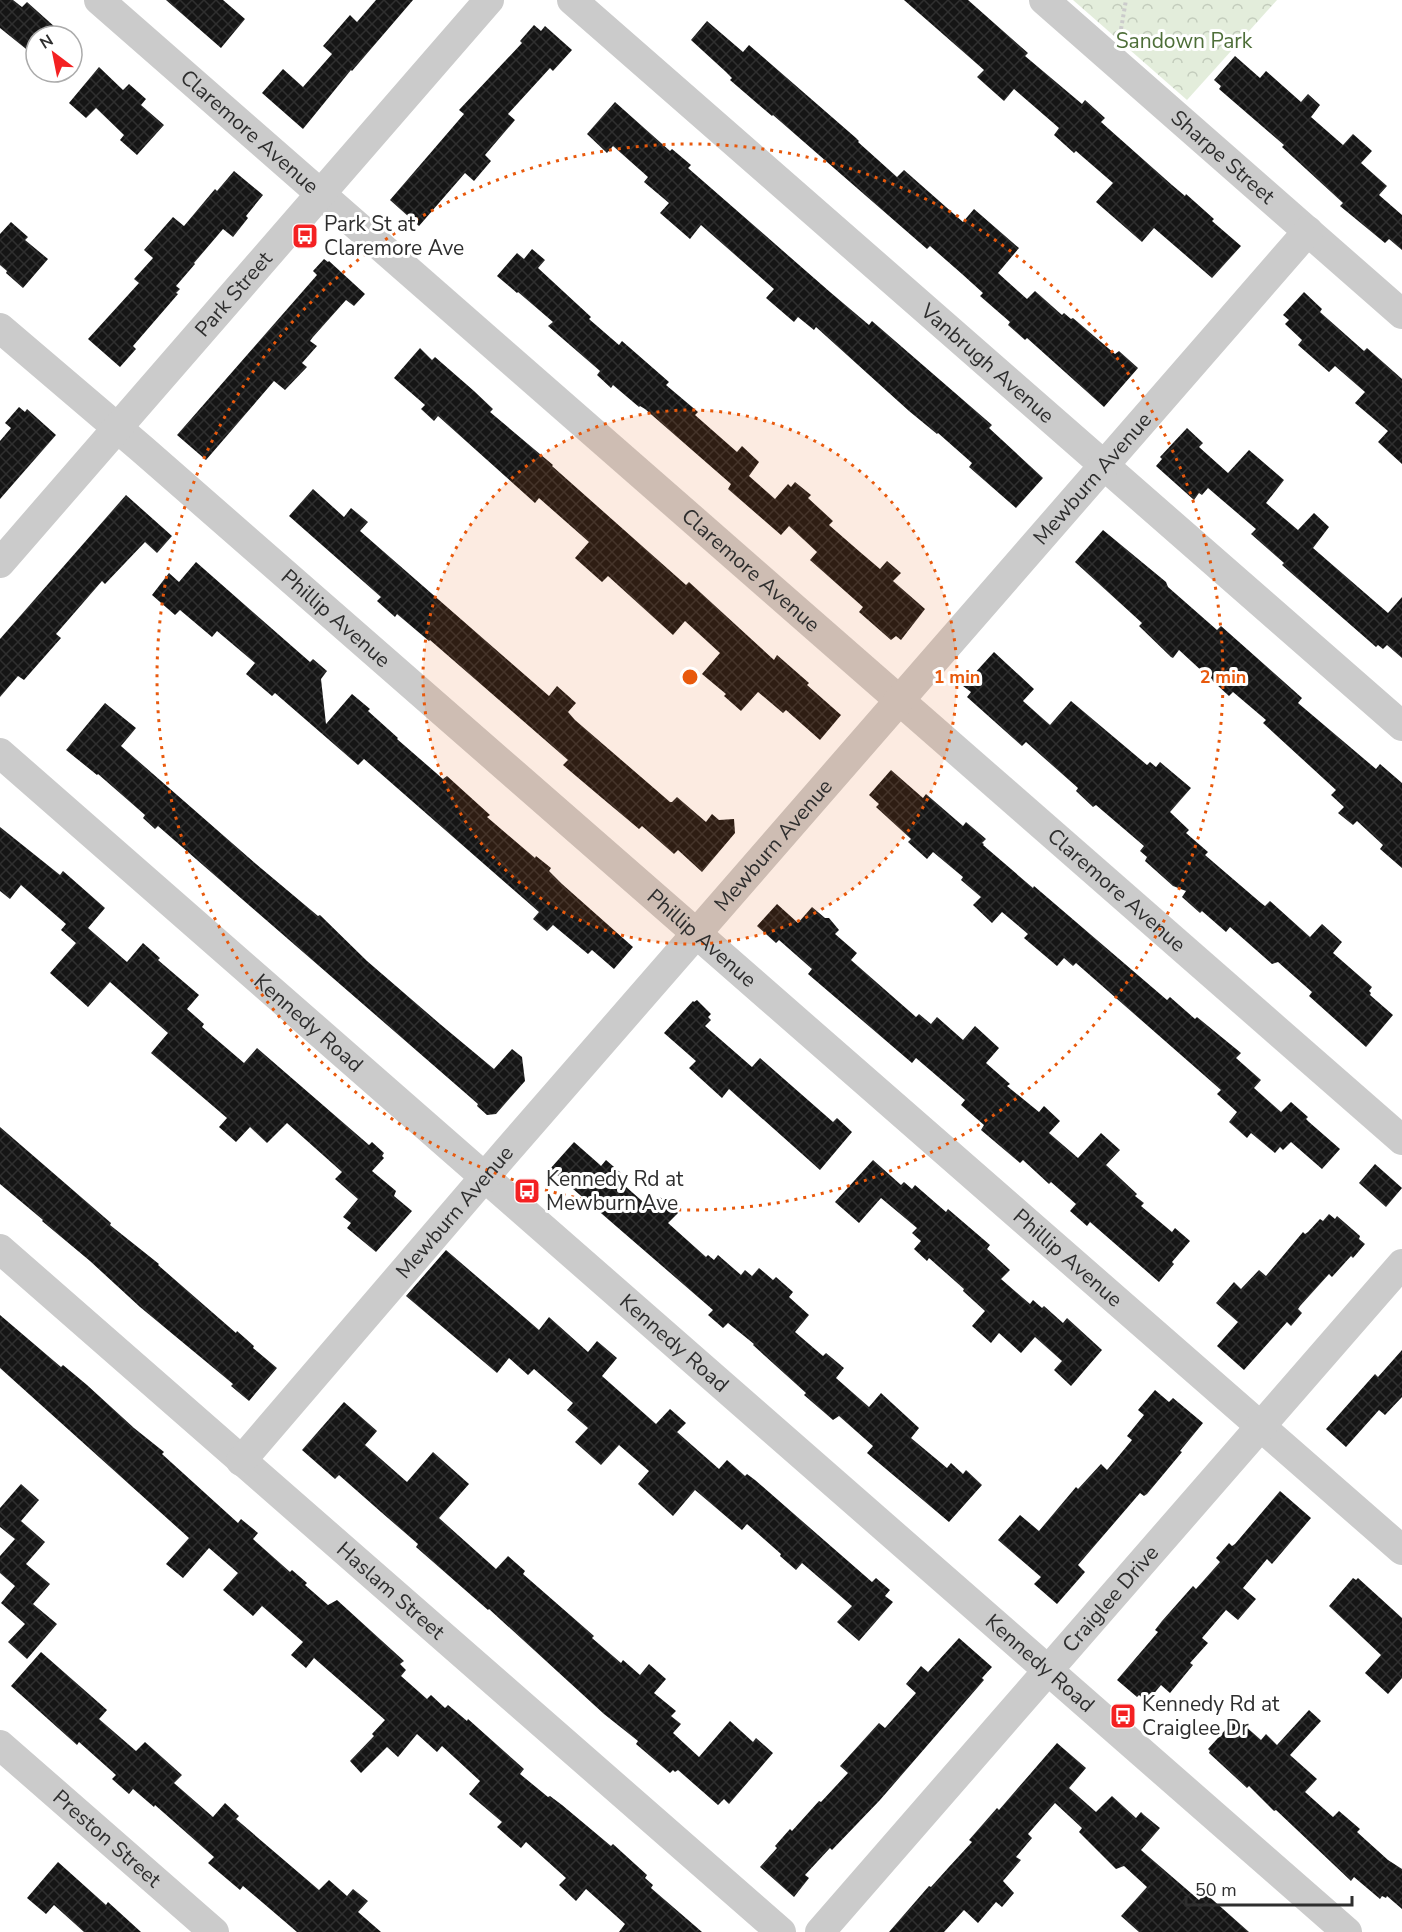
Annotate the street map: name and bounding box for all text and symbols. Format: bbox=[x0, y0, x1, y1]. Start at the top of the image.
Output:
north arrow bbox=[24, 24, 84, 84]
park label: Sandown Park bbox=[1116, 27, 1253, 55]
text: N bbox=[36, 30, 57, 55]
street label: Claremore Avenue bbox=[174, 63, 325, 200]
street label: Sharpe Street bbox=[1165, 104, 1281, 211]
place label: Park St at Claremore Ave bbox=[324, 210, 464, 262]
bus stop icon: Park St at Claremore Ave bbox=[290, 221, 320, 251]
street label: Park Street bbox=[189, 245, 279, 343]
street label: Vanbrugh Avenue bbox=[914, 297, 1060, 430]
street label: Mewburn Avenue bbox=[1027, 406, 1158, 551]
street label: Claremore Avenue bbox=[676, 502, 826, 638]
street label: Phillip Avenue bbox=[275, 563, 397, 674]
text: 1 min bbox=[934, 665, 980, 689]
text: 2 min bbox=[1200, 665, 1246, 689]
centre of rings bbox=[680, 667, 700, 687]
street label: Mewburn Avenue bbox=[708, 773, 839, 917]
street label: Claremore Avenue bbox=[1041, 822, 1192, 958]
street label: Phillip Avenue bbox=[641, 883, 762, 994]
street label: Kennedy Road bbox=[248, 968, 369, 1079]
street label: Mewburn Avenue bbox=[390, 1140, 520, 1285]
place label: Kennedy Rd at Mewburn Ave bbox=[546, 1165, 684, 1217]
bus stop icon: Kennedy Rd at Mewburn Ave bbox=[512, 1176, 542, 1206]
street label: Phillip Avenue bbox=[1007, 1202, 1128, 1313]
street label: Kennedy Road bbox=[614, 1288, 735, 1399]
street label: Haslam Street bbox=[331, 1536, 451, 1646]
street label: Craiglee Drive bbox=[1056, 1539, 1165, 1658]
street label: Kennedy Road bbox=[979, 1608, 1100, 1719]
place label: Kennedy Rd at Craiglee Dr bbox=[1142, 1690, 1280, 1742]
bus stop icon: Kennedy Rd at Craiglee Dr bbox=[1108, 1701, 1138, 1731]
street label: Preston Street bbox=[47, 1783, 168, 1894]
scale bar bbox=[1186, 1869, 1352, 1907]
text: 50 m bbox=[1195, 1878, 1237, 1902]

